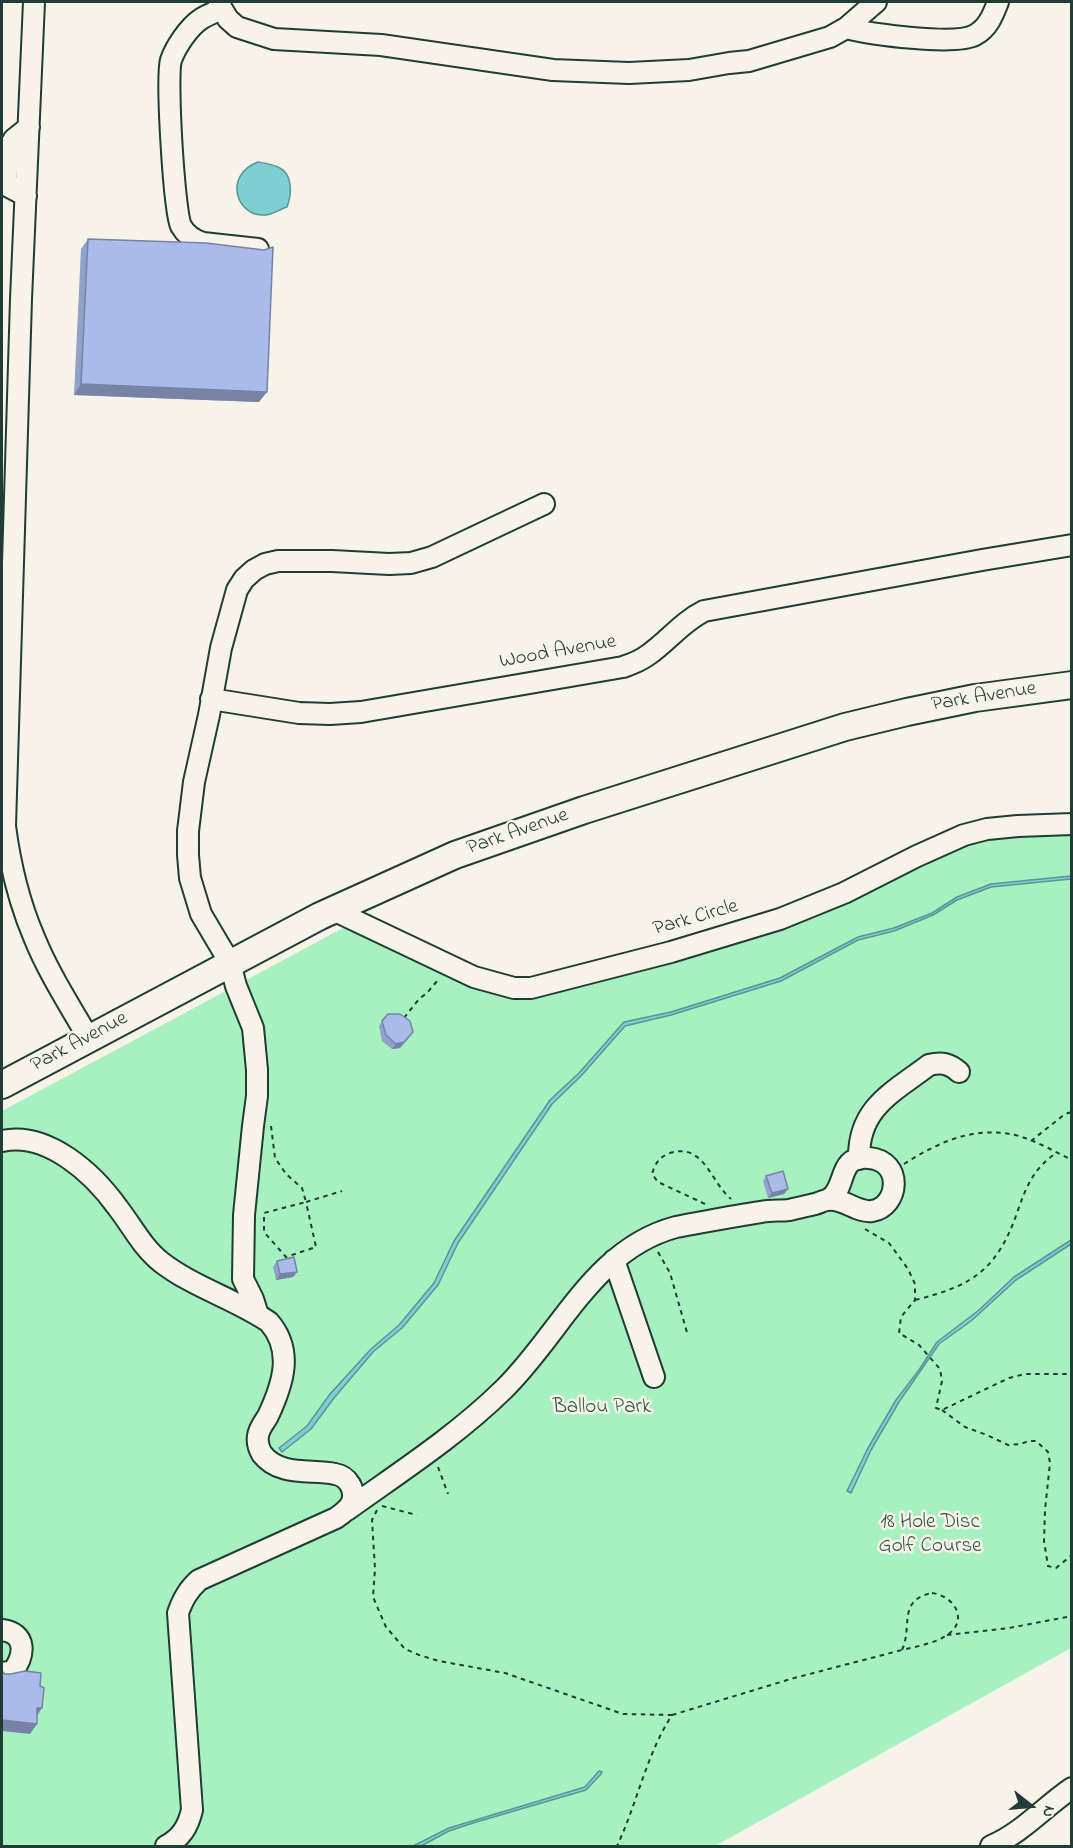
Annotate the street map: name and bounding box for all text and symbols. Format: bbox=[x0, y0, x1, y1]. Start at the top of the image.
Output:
street label: Wood Avenue bbox=[498, 630, 618, 676]
street label: Park Avenue bbox=[930, 677, 1038, 719]
street label: Park Avenue bbox=[464, 804, 572, 862]
street label: Park Circle bbox=[651, 895, 741, 943]
street label: Park Avenue bbox=[27, 1007, 133, 1079]
park label: Ballou Park bbox=[553, 1396, 651, 1422]
park label: 18 Hole Disc Golf Course bbox=[879, 1511, 981, 1561]
north arrow bbox=[1001, 1776, 1061, 1836]
text: N bbox=[1035, 1803, 1061, 1820]

